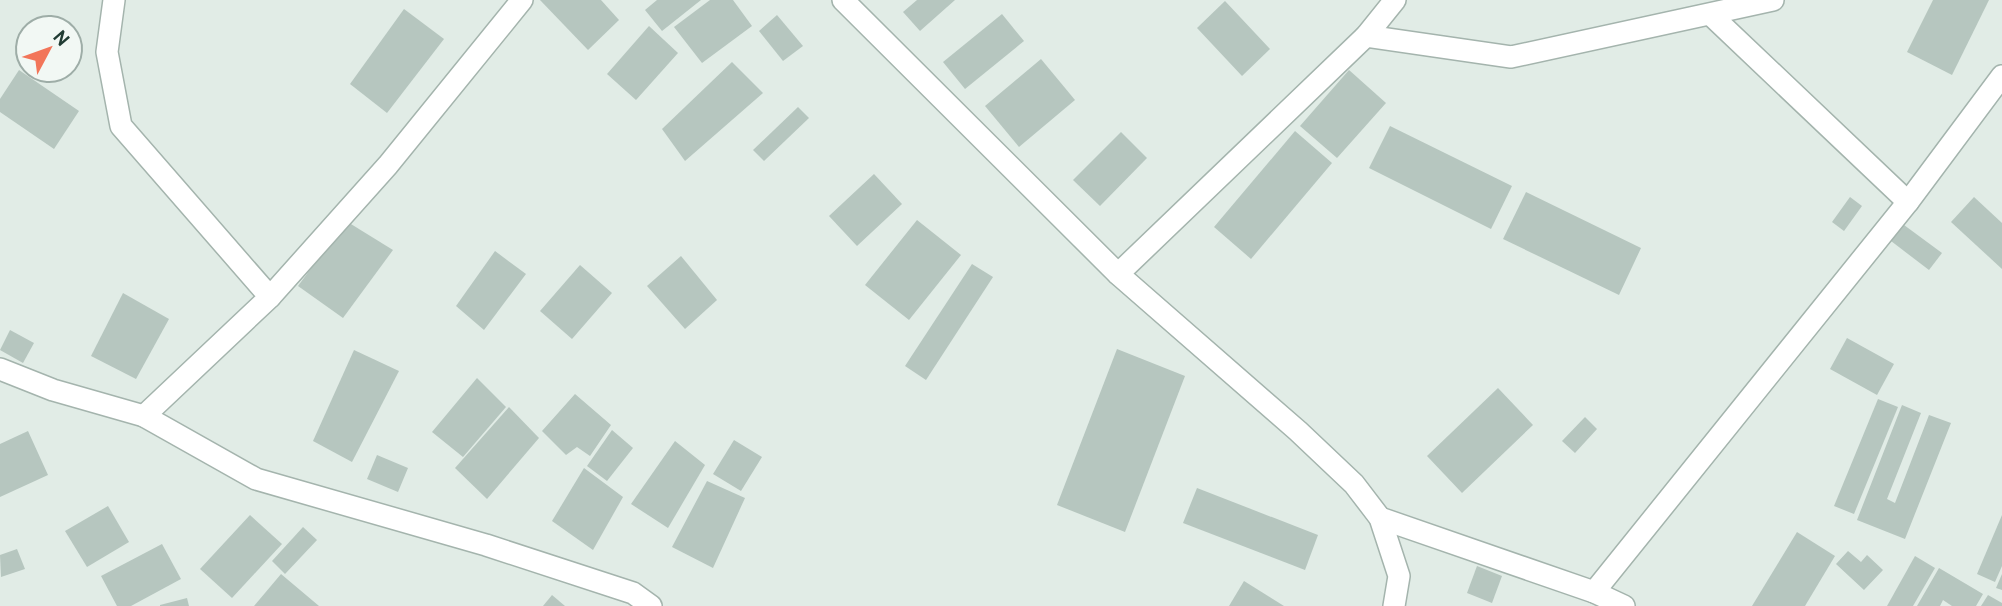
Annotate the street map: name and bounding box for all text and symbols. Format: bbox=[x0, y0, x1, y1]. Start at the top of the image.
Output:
north arrow bbox=[14, 14, 84, 84]
text: N bbox=[47, 26, 74, 52]

